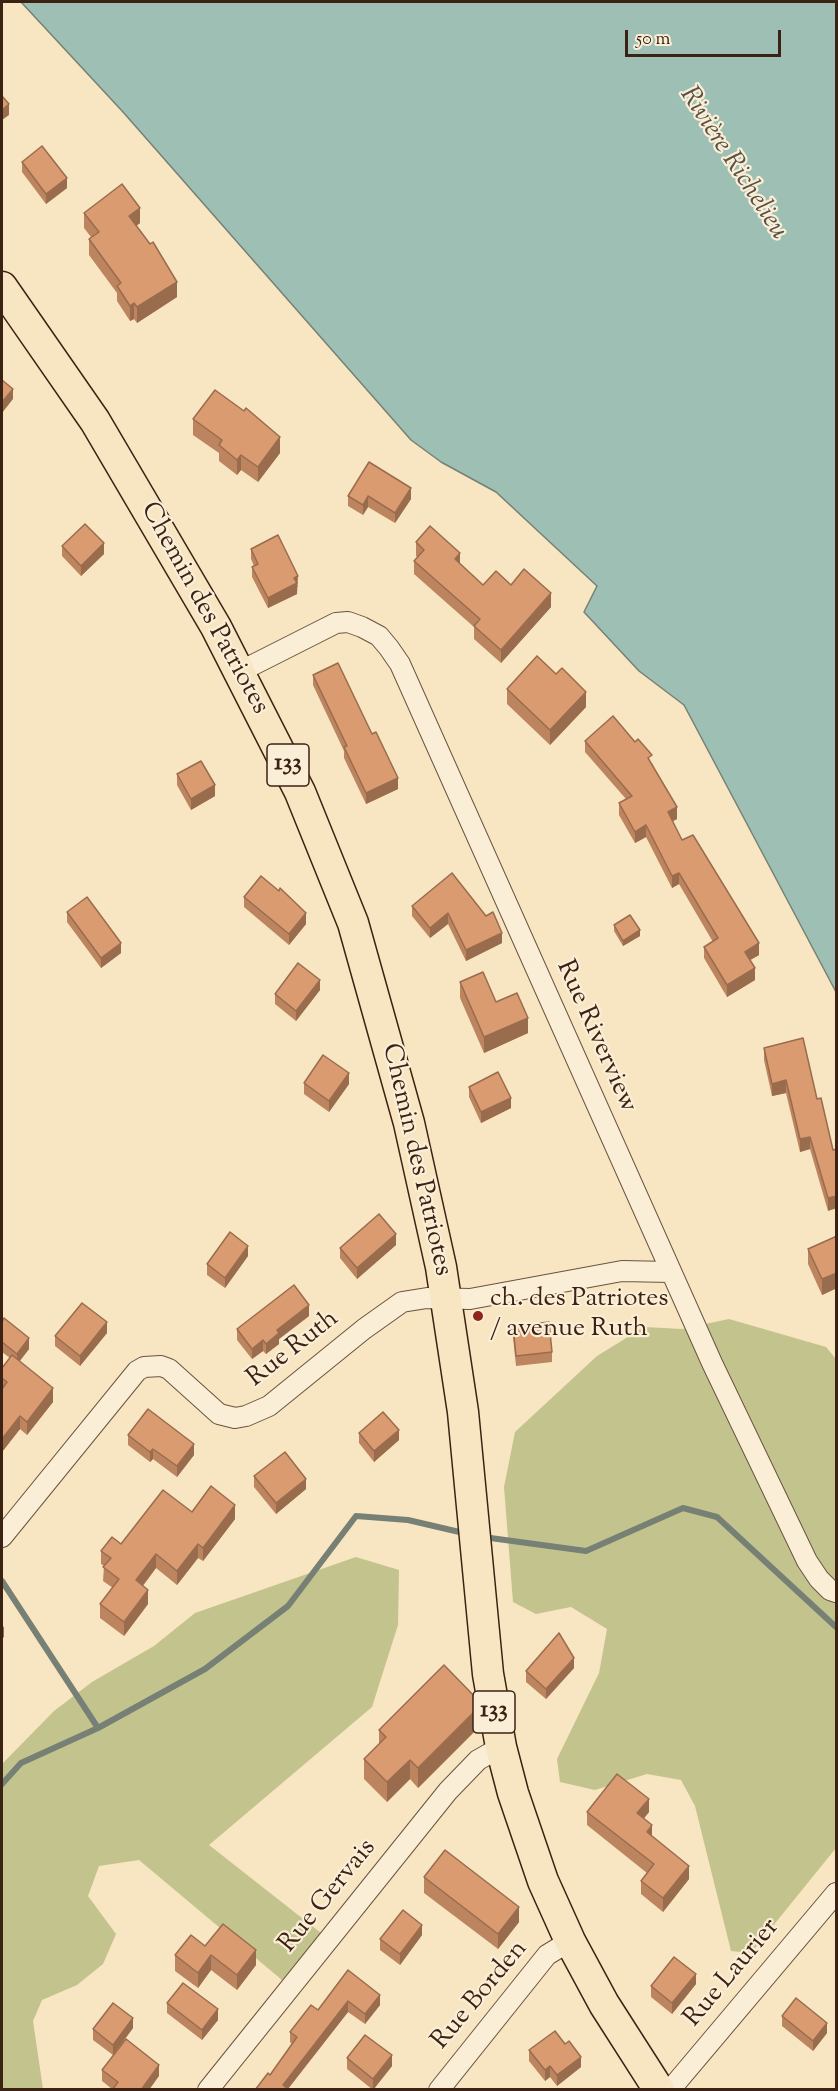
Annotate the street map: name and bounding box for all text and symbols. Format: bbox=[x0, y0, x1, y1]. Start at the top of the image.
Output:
scale bar bbox=[628, 18, 784, 56]
text: 50 m bbox=[636, 27, 670, 53]
water label: Rivière Richelieu bbox=[671, 82, 793, 246]
street label: Chemin des Patriotes bbox=[132, 498, 274, 720]
road number: 133 bbox=[267, 744, 309, 786]
street label: Rue Riverview bbox=[548, 956, 642, 1118]
street label: Chemin des Patriotes bbox=[373, 1041, 457, 1279]
place label: ch. des Patriotes / avenue Ruth bbox=[490, 1285, 669, 1346]
street label: Rue Ruth bbox=[242, 1305, 346, 1395]
marker: ch. des Patriotes / avenue Ruth bbox=[471, 1309, 485, 1323]
road number: 133 bbox=[473, 1691, 515, 1733]
street label: Rue Gervais bbox=[274, 1834, 384, 1960]
street label: Rue Laurier bbox=[679, 1914, 787, 2034]
street label: Rue Borden bbox=[426, 1935, 536, 2057]

